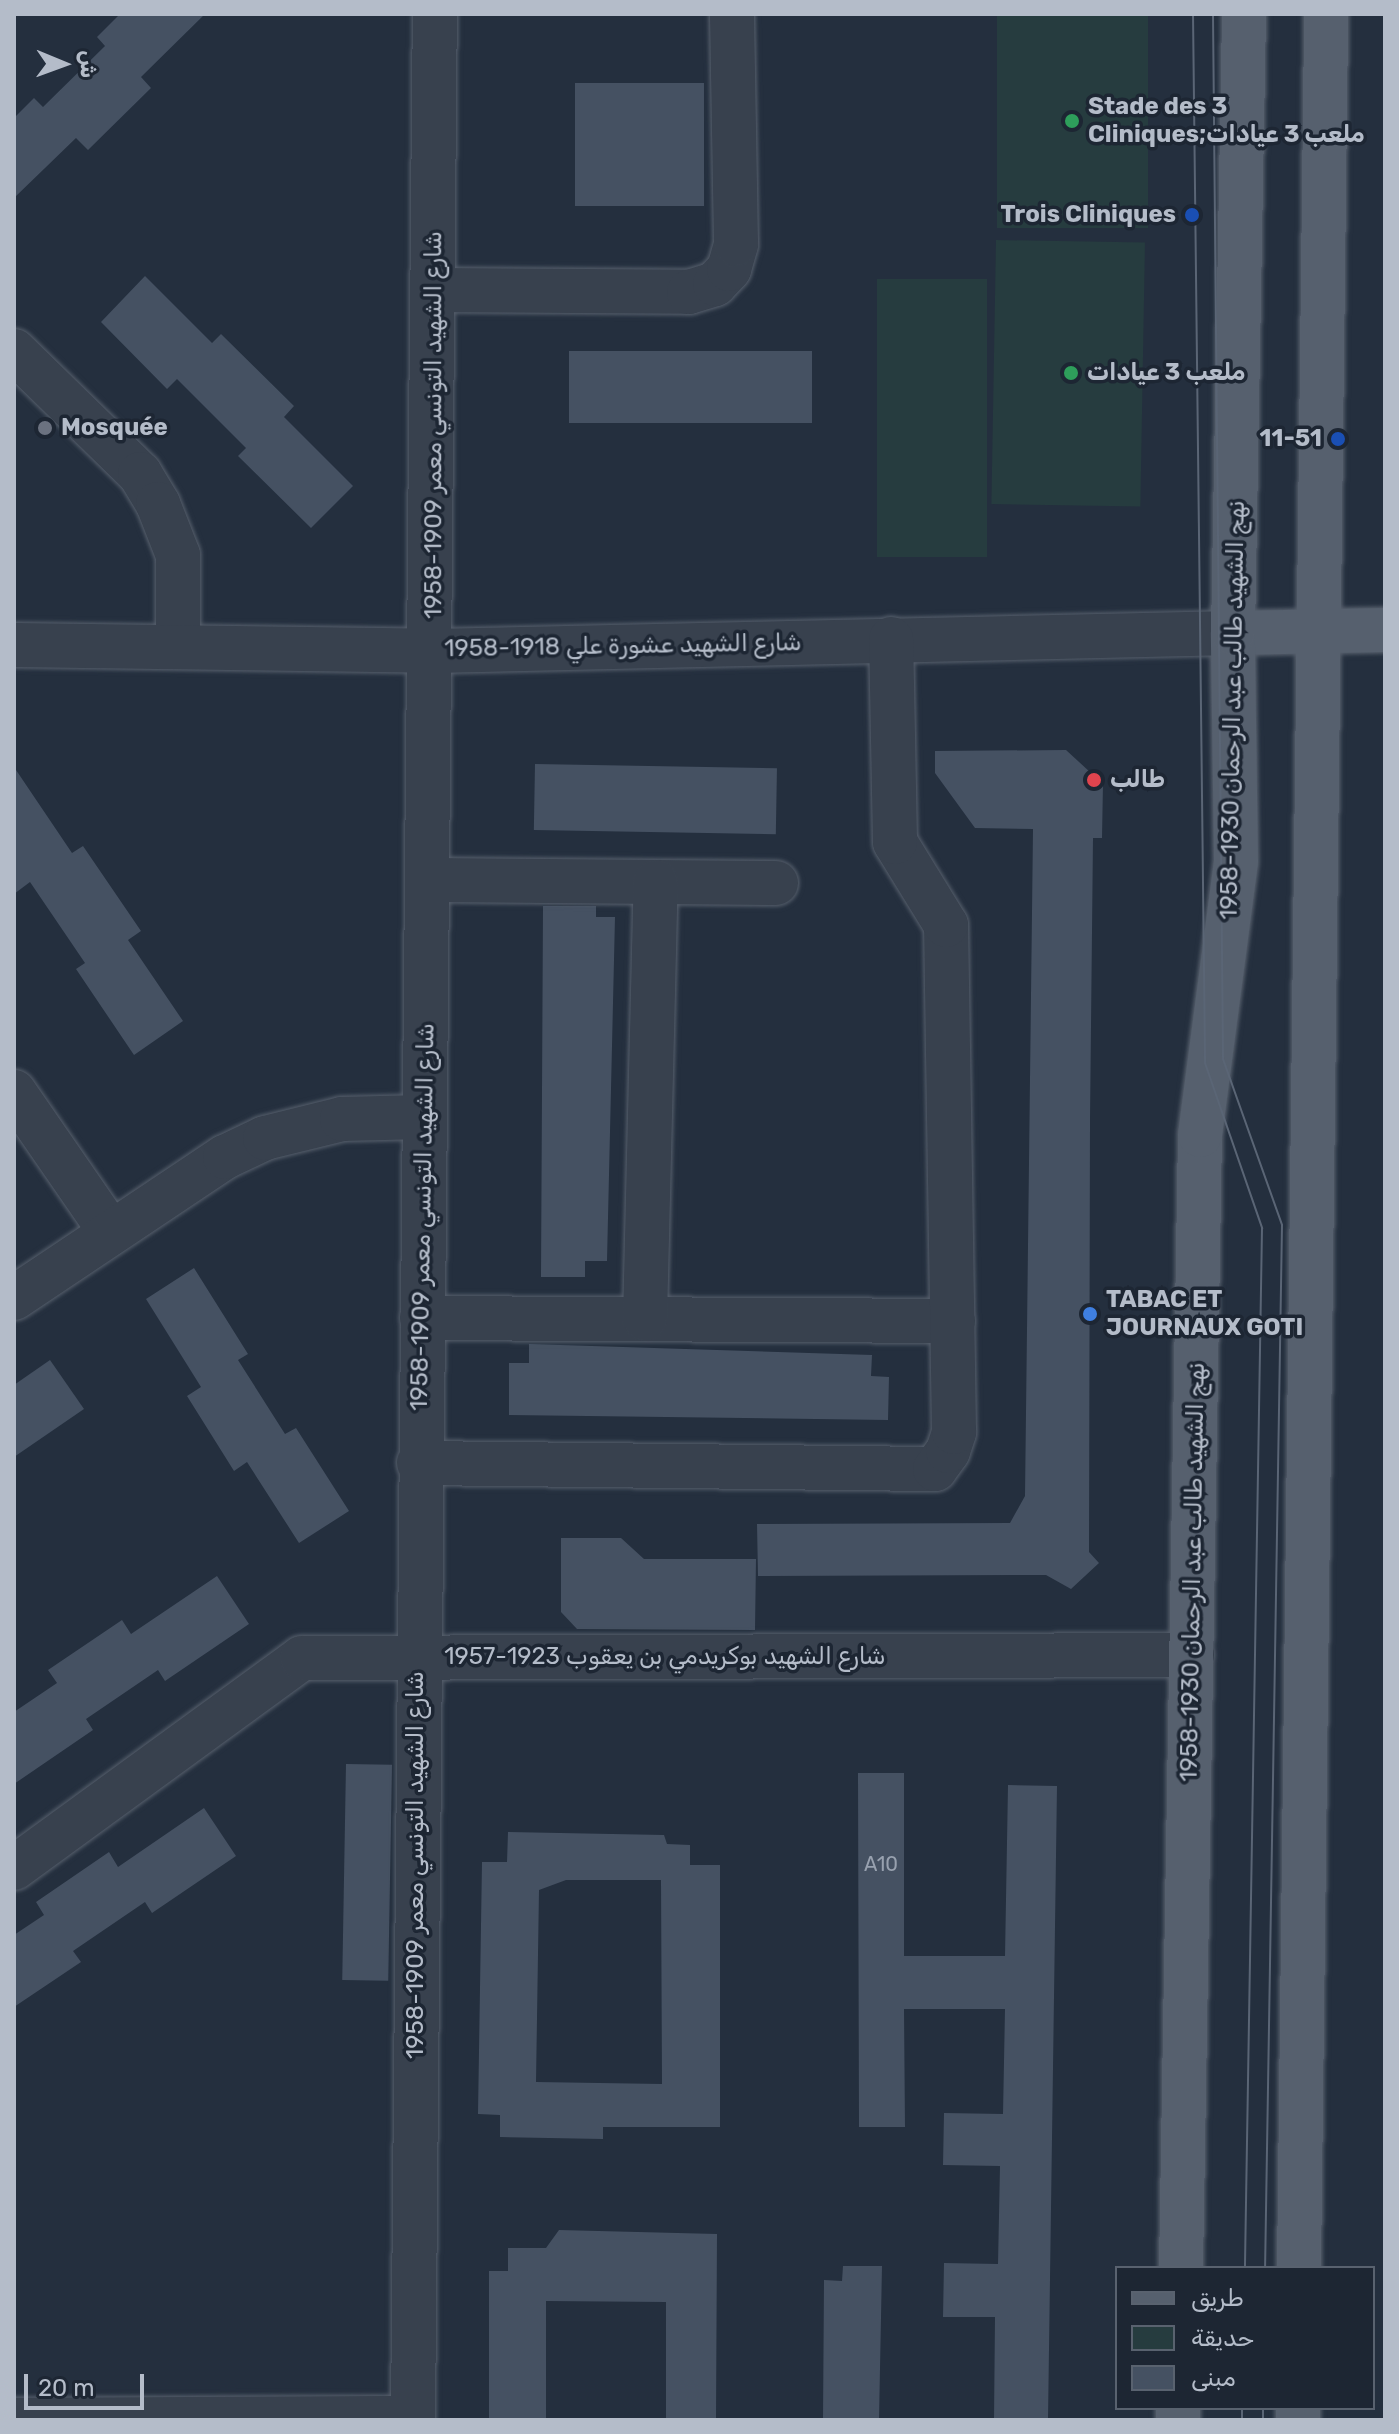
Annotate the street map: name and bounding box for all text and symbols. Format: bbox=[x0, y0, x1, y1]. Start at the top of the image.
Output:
north arrow bbox=[24, 24, 104, 104]
text: ش bbox=[75, 50, 102, 79]
place label: Stade des 3 Cliniques;ملعب 3 عيادات bbox=[1088, 93, 1365, 149]
marker: Stade des 3 Cliniques;ملعب 3 عيادات bbox=[1063, 112, 1081, 130]
place label: Trois Cliniques bbox=[1001, 201, 1176, 229]
marker: Trois Cliniques bbox=[1183, 206, 1201, 224]
street label: شارع الشهيد التونسي معمر 1909-1958 bbox=[420, 231, 448, 619]
place label: ملعب 3 عيادات bbox=[1087, 359, 1245, 387]
marker: ملعب 3 عيادات bbox=[1062, 364, 1080, 382]
place label: Mosquée bbox=[61, 414, 168, 442]
marker: Mosquée bbox=[36, 419, 54, 437]
place label: 11-51 bbox=[1260, 425, 1322, 453]
marker: 11-51 bbox=[1329, 430, 1347, 448]
street label: نهج الشهيد طالب عبد الرحمان 1930-1958 bbox=[1215, 500, 1251, 920]
street label: شارع الشهيد عشورة علي 1918-1958 bbox=[444, 628, 802, 664]
place label: طالب bbox=[1110, 766, 1165, 794]
marker: طالب bbox=[1085, 771, 1103, 789]
street label: شارع الشهيد التونسي معمر 1909-1958 bbox=[405, 1023, 441, 1411]
place label: TABAC ET JOURNAUX GOTI bbox=[1106, 1286, 1303, 1342]
marker: TABAC ET JOURNAUX GOTI bbox=[1081, 1305, 1099, 1323]
street label: نهج الشهيد طالب عبد الرحمان 1930-1958 bbox=[1175, 1362, 1211, 1782]
street label: شارع الشهيد بوكريدمي بن يعقوب 1923-1957 bbox=[444, 1643, 886, 1671]
street label: شارع الشهيد التونسي معمر 1909-1958 bbox=[402, 1671, 430, 2059]
house number: A10 bbox=[864, 1852, 898, 1876]
legend bbox=[1115, 2266, 1375, 2410]
text: طريق bbox=[1191, 2284, 1244, 2312]
text: حديقة bbox=[1191, 2324, 1254, 2352]
scale bar bbox=[28, 2358, 148, 2408]
text: مبنى bbox=[1191, 2364, 1236, 2392]
text: 20 m bbox=[38, 2374, 95, 2402]

